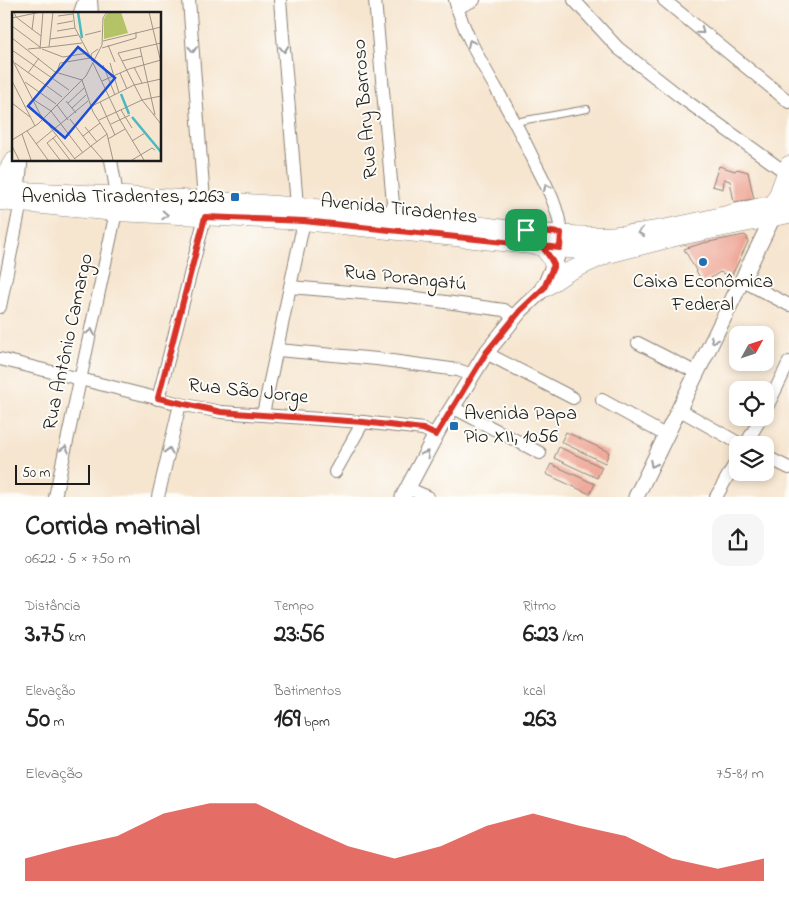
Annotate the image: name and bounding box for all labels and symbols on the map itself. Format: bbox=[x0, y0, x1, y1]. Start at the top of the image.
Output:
inset map bbox=[12, 12, 161, 161]
one-way arrow bbox=[696, 26, 705, 35]
street label: Rua Ary Barroso bbox=[345, 38, 387, 180]
one-way arrow bbox=[466, 39, 477, 48]
one-way arrow bbox=[188, 45, 199, 53]
one-way arrow bbox=[278, 45, 289, 53]
place label: Avenida Tiradentes, 2263 bbox=[22, 183, 225, 212]
one-way arrow bbox=[542, 183, 553, 192]
street label: Avenida Tiradentes bbox=[319, 187, 479, 233]
marker: Avenida Tiradentes, 2263 bbox=[229, 191, 241, 203]
pin bbox=[505, 209, 547, 251]
one-way arrow bbox=[162, 210, 169, 220]
one-way arrow bbox=[637, 226, 645, 237]
street label: Rua Antônio Camargo bbox=[36, 251, 103, 433]
marker: Caixa Econômica Federal bbox=[697, 256, 709, 268]
street label: Rua Porangatú bbox=[342, 258, 468, 301]
place label: Caixa Econômica Federal bbox=[633, 268, 773, 320]
north arrow bbox=[729, 326, 774, 371]
one-way arrow bbox=[85, 328, 96, 337]
one-way arrow bbox=[710, 335, 720, 344]
street label: Rua São Jorge bbox=[186, 371, 310, 414]
place label: Avenida Papa Pio XII, 1056 bbox=[464, 400, 577, 452]
marker: Avenida Papa Pio XII, 1056 bbox=[448, 420, 460, 432]
one-way arrow bbox=[59, 445, 70, 454]
one-way arrow bbox=[163, 446, 174, 455]
one-way arrow bbox=[419, 450, 429, 459]
one-way arrow bbox=[649, 459, 659, 468]
scale bar bbox=[15, 462, 90, 485]

